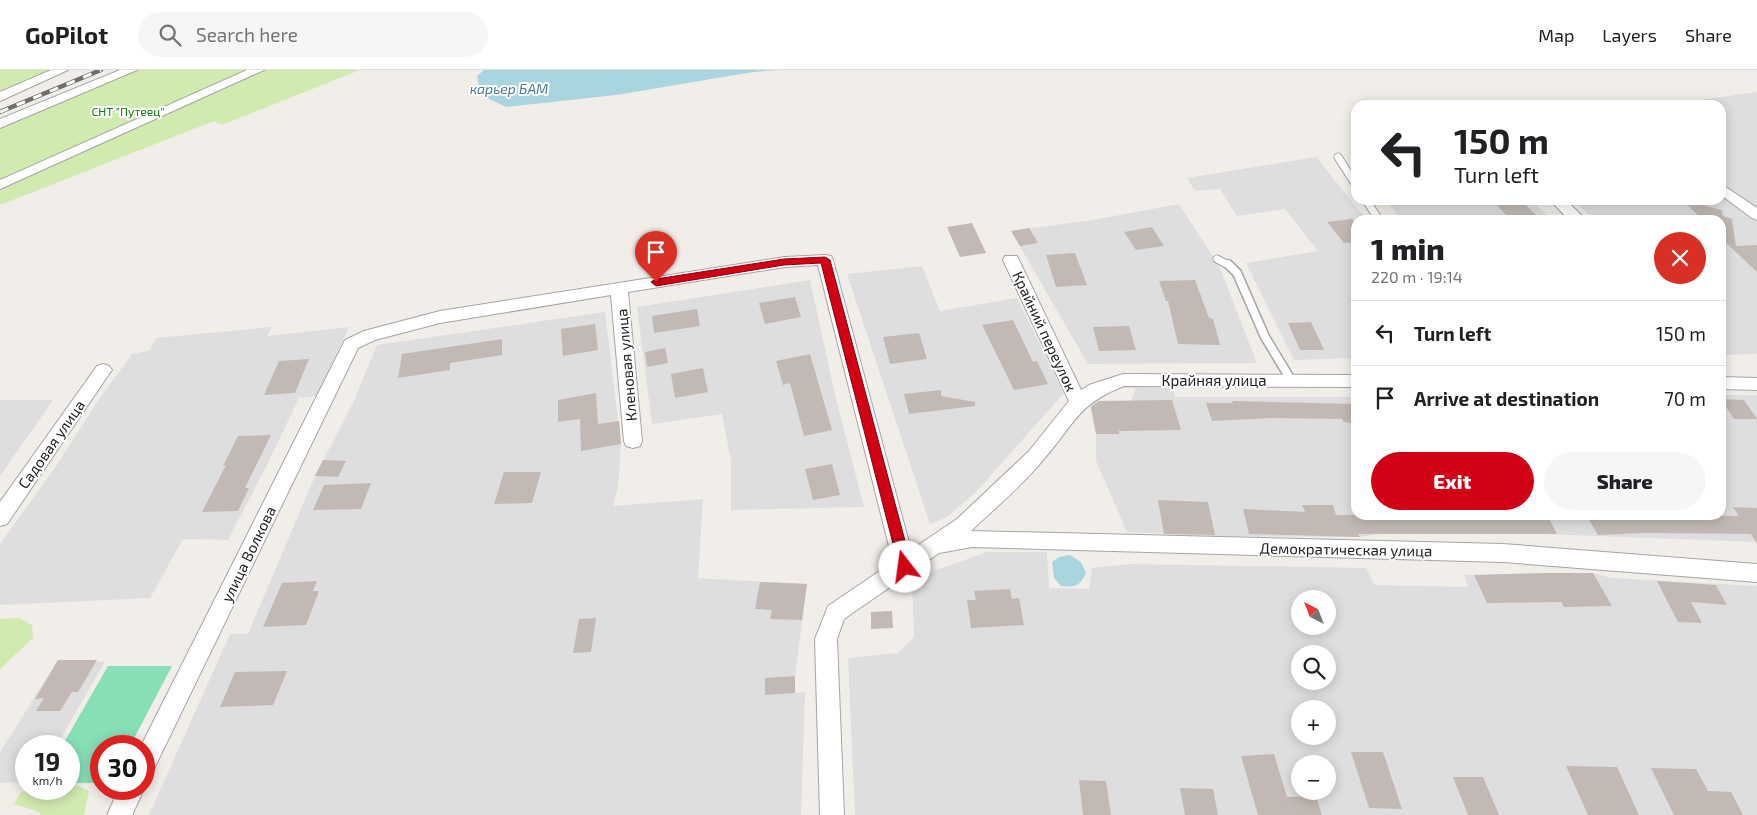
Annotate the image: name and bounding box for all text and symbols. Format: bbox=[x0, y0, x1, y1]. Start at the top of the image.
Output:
search box bbox=[138, 12, 488, 57]
text: GoPilot bbox=[25, 20, 108, 49]
icon: search bbox=[156, 21, 184, 49]
text: Search here bbox=[196, 23, 298, 46]
text: Map bbox=[1538, 24, 1574, 46]
text: Layers bbox=[1602, 24, 1657, 46]
text: Share bbox=[1685, 24, 1732, 46]
water label: карьер БАМ bbox=[470, 80, 548, 97]
park label: СНТ "Путеец" bbox=[91, 104, 165, 119]
text: 150 m bbox=[1454, 119, 1549, 161]
icon: left bbox=[1371, 120, 1436, 185]
text: Turn left bbox=[1454, 161, 1539, 187]
text: 1 min bbox=[1371, 230, 1445, 266]
pin bbox=[635, 231, 677, 282]
button: close bbox=[1654, 232, 1706, 284]
icon: arrive bbox=[642, 238, 670, 266]
text: 220 m · 19:14 bbox=[1371, 267, 1463, 286]
street label: Крайний переулок bbox=[1008, 268, 1081, 394]
street label: Кленовая улица bbox=[612, 308, 641, 422]
icon: left bbox=[1371, 319, 1399, 347]
text: Turn left bbox=[1414, 322, 1491, 345]
text: 150 m bbox=[1656, 322, 1706, 345]
street label: Крайняя улица bbox=[1161, 371, 1267, 390]
icon: arrive bbox=[1371, 384, 1399, 412]
text: Arrive at destination bbox=[1414, 387, 1599, 410]
text: 70 m bbox=[1664, 387, 1706, 410]
street label: Садовая улица bbox=[14, 396, 89, 492]
button: Exit bbox=[1371, 452, 1534, 510]
button: Share bbox=[1544, 452, 1706, 510]
street label: улица Волкова bbox=[217, 503, 280, 605]
street label: Демократическая улица bbox=[1260, 538, 1432, 561]
position arrow bbox=[878, 540, 930, 592]
north arrow bbox=[1291, 590, 1336, 635]
map controls bbox=[1291, 590, 1336, 800]
button: search bbox=[1291, 645, 1336, 690]
button: + bbox=[1291, 700, 1336, 745]
speed limit sign: 30 bbox=[90, 735, 155, 800]
text: 19 bbox=[35, 746, 60, 776]
button: − bbox=[1291, 755, 1336, 800]
text: km/h bbox=[33, 773, 62, 787]

